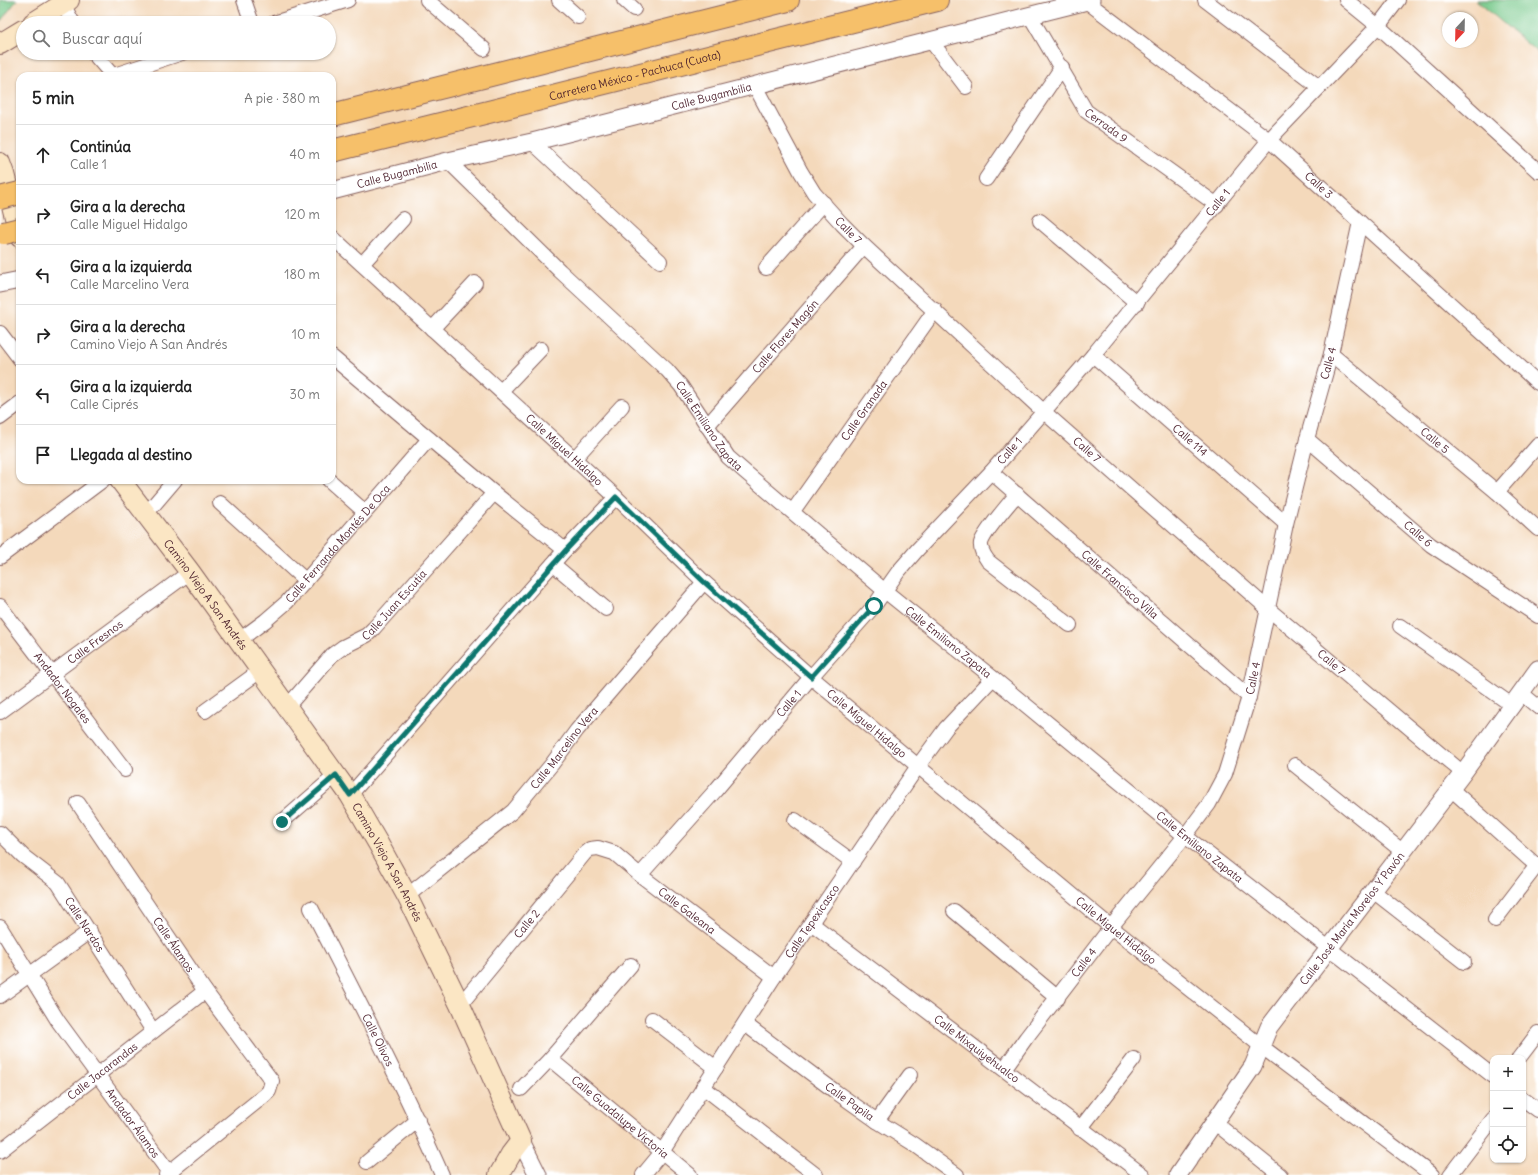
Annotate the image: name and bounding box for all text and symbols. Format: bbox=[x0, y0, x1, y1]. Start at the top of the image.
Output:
north arrow bbox=[1442, 12, 1478, 48]
search box bbox=[16, 16, 336, 60]
icon: search bbox=[30, 27, 52, 49]
text: Buscar aquí bbox=[62, 29, 142, 48]
street label: Carretera México - Pachuca (Cuota) bbox=[548, 47, 722, 104]
street label: Calle Bugambilia bbox=[670, 80, 753, 113]
text: 5 min bbox=[32, 87, 74, 109]
text: A pie · 380 m bbox=[244, 90, 320, 107]
street label: Cerrada 9 bbox=[1082, 105, 1130, 146]
text: Continúa bbox=[70, 137, 131, 156]
icon: ahead bbox=[32, 144, 54, 166]
text: 40 m bbox=[289, 146, 320, 163]
text: Calle 1 bbox=[70, 156, 107, 173]
street label: Calle Bugambilia bbox=[355, 157, 439, 191]
street label: Calle 3 bbox=[1302, 169, 1336, 201]
street label: Calle 1 bbox=[1202, 186, 1233, 219]
text: Gira a la derecha bbox=[70, 197, 185, 216]
icon: right bbox=[32, 204, 54, 226]
text: 120 m bbox=[285, 206, 320, 223]
street label: Calle 7 bbox=[832, 214, 865, 247]
text: Calle Miguel Hidalgo bbox=[70, 216, 188, 233]
text: Gira a la izquierda bbox=[70, 257, 192, 276]
icon: left bbox=[32, 264, 54, 286]
text: 180 m bbox=[284, 266, 320, 283]
text: Calle Marcelino Vera bbox=[70, 276, 189, 293]
street label: Calle Flores Magón bbox=[749, 297, 821, 376]
text: Gira a la derecha bbox=[70, 317, 185, 336]
icon: right bbox=[32, 324, 54, 346]
text: 10 m bbox=[292, 326, 320, 343]
text: Camino Viejo A San Andrés bbox=[70, 336, 228, 353]
street label: Calle 4 bbox=[1317, 346, 1339, 381]
text: Gira a la izquierda bbox=[70, 377, 192, 396]
street label: Calle Emiliano Zapata bbox=[673, 378, 746, 474]
street label: Calle Granada bbox=[838, 378, 890, 444]
icon: left bbox=[32, 384, 54, 406]
text: 30 m bbox=[290, 386, 320, 403]
text: Calle Ciprés bbox=[70, 396, 139, 413]
street label: Calle Miguel Hidalgo bbox=[523, 411, 606, 489]
street label: Calle 114 bbox=[1170, 421, 1210, 459]
street label: Calle 5 bbox=[1418, 424, 1452, 456]
street label: Calle 1 bbox=[994, 434, 1025, 467]
street label: Calle 7 bbox=[1070, 434, 1104, 466]
icon: arrive bbox=[32, 444, 54, 466]
text: Llegada al destino bbox=[70, 445, 192, 464]
street label: Calle Fernando Montés De Oca bbox=[282, 482, 393, 606]
street label: Calle 6 bbox=[1401, 518, 1435, 550]
street label: Camino Viejo A San Andrés bbox=[161, 536, 251, 653]
street label: Calle Francisco Villa bbox=[1078, 547, 1161, 622]
street label: Calle Juan Escutia bbox=[360, 567, 429, 643]
route start bbox=[865, 597, 883, 615]
street label: Calle Emiliano Zapata bbox=[902, 603, 994, 681]
street label: Calle Fresnos bbox=[65, 617, 125, 667]
street label: Calle 7 bbox=[1314, 646, 1349, 678]
street label: Andador Nogales bbox=[31, 650, 94, 726]
street label: Calle 4 bbox=[1243, 660, 1263, 696]
street label: Calle Miguel Hidalgo bbox=[824, 686, 910, 761]
street label: Calle 1 bbox=[773, 687, 804, 720]
street label: Calle Marcelino Vera bbox=[527, 704, 601, 792]
street label: Camino Viejo A San Andrés bbox=[349, 800, 425, 924]
street label: Calle Emiliano Zapata bbox=[1153, 808, 1246, 885]
route end bbox=[273, 813, 291, 831]
street label: Calle José María Morelos Y Pavón bbox=[1297, 849, 1407, 988]
street label: Calle Tepexicasco bbox=[782, 882, 842, 961]
street label: Calle Galeana bbox=[655, 884, 718, 937]
street label: Calle Nardos bbox=[62, 894, 107, 955]
street label: Calle Miguel Hidalgo bbox=[1073, 894, 1159, 967]
street label: Calle 2 bbox=[511, 907, 543, 941]
street label: Calle Álamos bbox=[150, 914, 197, 975]
street label: Calle 4 bbox=[1068, 945, 1099, 980]
street label: Calle Olivos bbox=[359, 1011, 397, 1068]
street label: Calle Mixquiyehualco bbox=[931, 1012, 1022, 1086]
street label: Calle Jacarandas bbox=[65, 1039, 140, 1103]
map controls bbox=[1490, 1055, 1526, 1163]
button: + bbox=[1490, 1055, 1526, 1091]
street label: Calle Guadalupe Victoria bbox=[569, 1073, 672, 1161]
street label: Calle Papila bbox=[822, 1079, 877, 1124]
street label: Andador Álamos bbox=[103, 1086, 163, 1160]
button: − bbox=[1490, 1091, 1526, 1127]
button: locate bbox=[1490, 1127, 1526, 1163]

